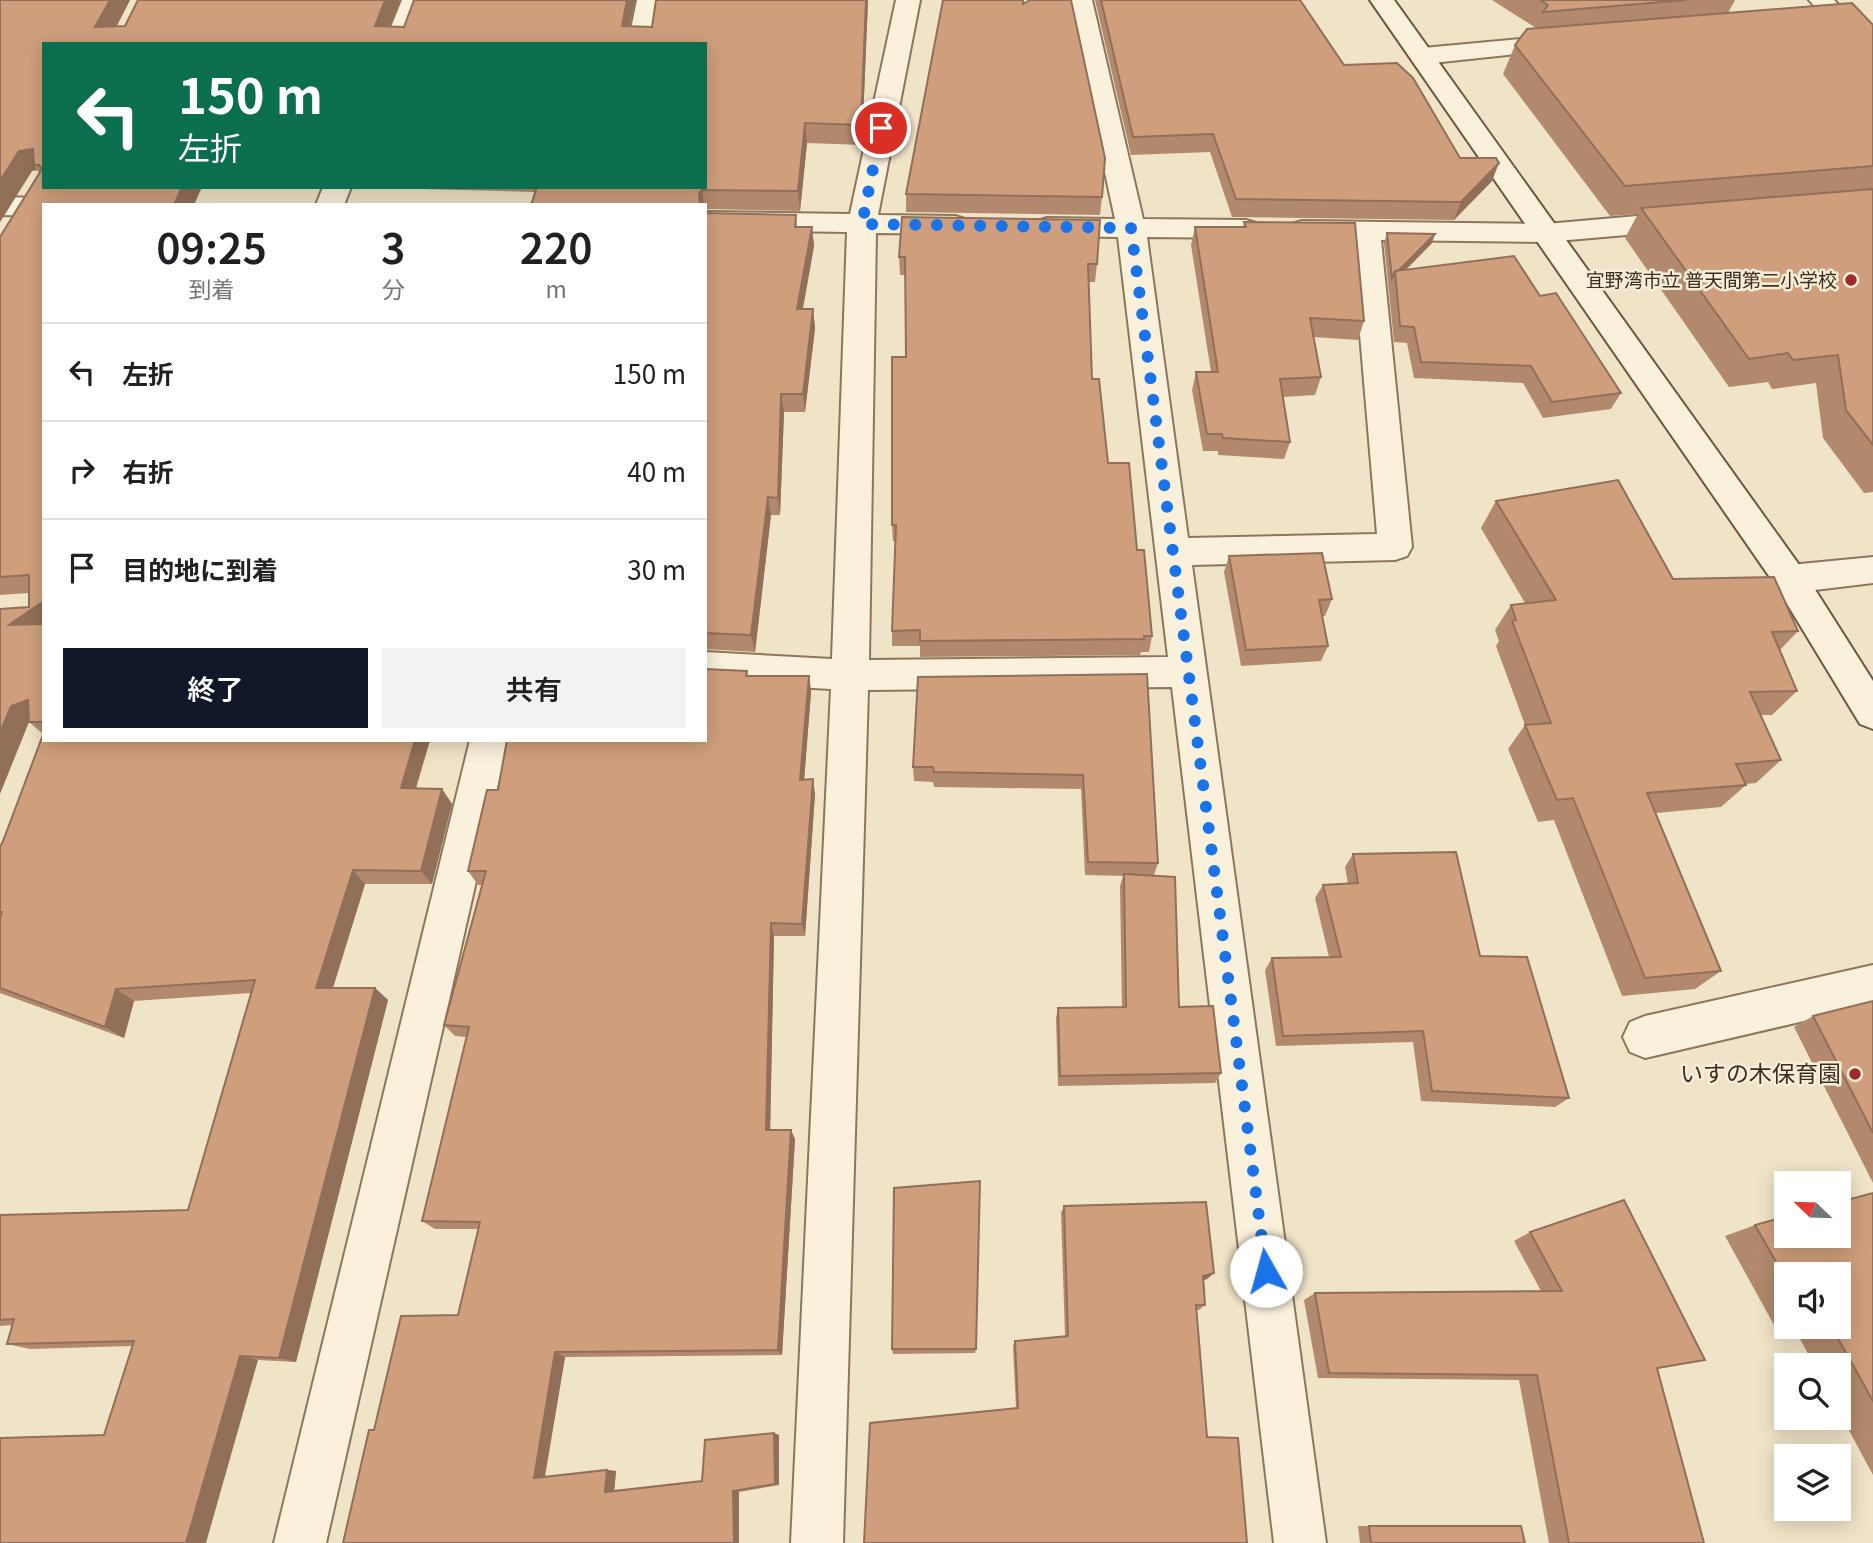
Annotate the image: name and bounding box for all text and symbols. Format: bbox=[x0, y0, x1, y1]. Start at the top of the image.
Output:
text: 150 m bbox=[178, 57, 323, 128]
icon: left bbox=[63, 70, 154, 161]
pin bbox=[851, 98, 911, 158]
icon: arrive bbox=[862, 109, 900, 147]
text: 左折 bbox=[178, 123, 242, 169]
text: 09:25 bbox=[156, 215, 267, 276]
text: 3 bbox=[381, 215, 405, 276]
text: 220 bbox=[520, 215, 593, 276]
place label: 宜野湾市立 普天間第二小学校 bbox=[1586, 265, 1837, 292]
text: 到着 bbox=[189, 271, 235, 305]
text: 分 bbox=[382, 271, 405, 305]
text: m bbox=[546, 271, 567, 305]
marker: 宜野湾市立 普天間第二小学校 bbox=[1843, 272, 1859, 288]
icon: left bbox=[63, 353, 101, 391]
text: 左折 bbox=[122, 354, 174, 391]
text: 150 m bbox=[613, 354, 686, 391]
icon: right bbox=[63, 451, 101, 489]
text: 右折 bbox=[122, 452, 174, 489]
text: 40 m bbox=[627, 452, 686, 489]
icon: arrive bbox=[63, 549, 101, 587]
text: 目的地に到着 bbox=[122, 550, 278, 587]
text: 30 m bbox=[627, 550, 686, 587]
button: 終了 bbox=[63, 648, 368, 728]
button: 共有 bbox=[382, 648, 686, 728]
place label: いすの木保育園 bbox=[1680, 1055, 1841, 1089]
marker: いすの木保育園 bbox=[1847, 1066, 1863, 1082]
north arrow bbox=[1774, 1171, 1852, 1248]
map controls bbox=[1774, 1171, 1851, 1521]
position arrow bbox=[1229, 1234, 1303, 1308]
button: sound bbox=[1774, 1262, 1851, 1339]
button: search bbox=[1774, 1353, 1851, 1430]
button: layers bbox=[1774, 1444, 1851, 1521]

